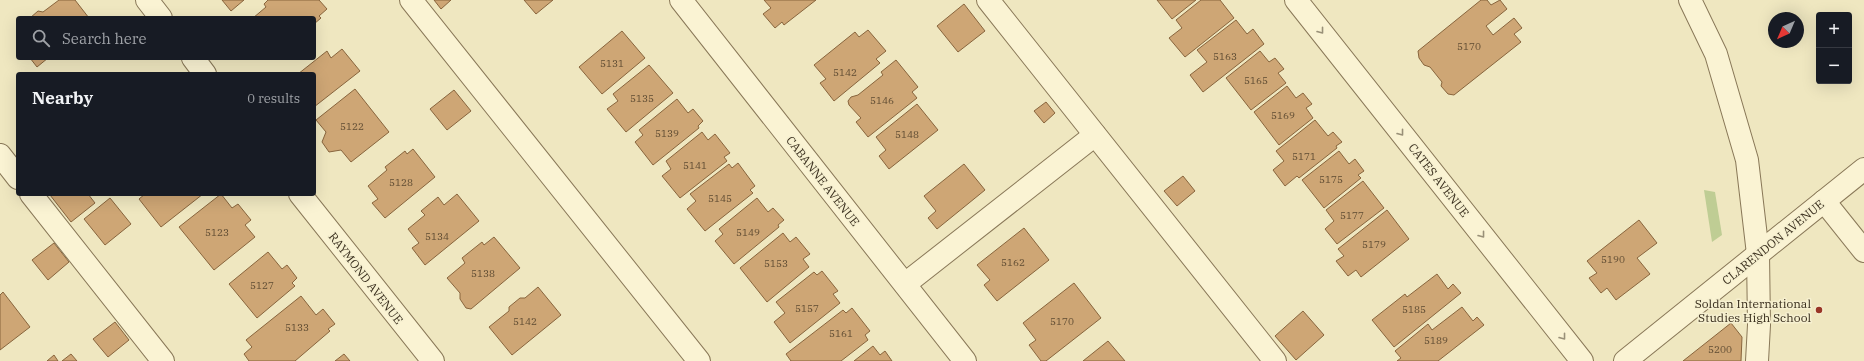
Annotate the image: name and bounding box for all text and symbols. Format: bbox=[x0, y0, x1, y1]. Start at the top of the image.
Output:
north arrow bbox=[1768, 12, 1804, 48]
map controls bbox=[1816, 12, 1852, 84]
button: + bbox=[1816, 12, 1852, 48]
search box bbox=[16, 16, 316, 60]
one-way arrow bbox=[1316, 26, 1323, 33]
icon: search bbox=[30, 27, 52, 49]
text: Search here bbox=[62, 29, 147, 48]
house number: 5170 bbox=[1457, 40, 1481, 53]
button: − bbox=[1816, 48, 1852, 84]
house number: 5163 bbox=[1213, 50, 1237, 63]
house number: 5131 bbox=[600, 57, 624, 70]
house number: 5142 bbox=[833, 66, 857, 79]
house number: 5165 bbox=[1244, 74, 1268, 87]
text: Nearby bbox=[32, 87, 93, 109]
text: 0 results bbox=[247, 90, 300, 107]
house number: 5135 bbox=[630, 92, 654, 105]
house number: 5146 bbox=[870, 94, 894, 107]
house number: 5169 bbox=[1271, 109, 1295, 122]
house number: 5122 bbox=[340, 120, 364, 133]
house number: 5139 bbox=[655, 127, 679, 140]
house number: 5148 bbox=[895, 128, 919, 141]
one-way arrow bbox=[1397, 128, 1404, 135]
street label: CABANNE AVENUE bbox=[783, 133, 863, 229]
street label: CATES AVENUE bbox=[1405, 140, 1473, 220]
house number: 5171 bbox=[1292, 150, 1316, 163]
house number: 5141 bbox=[683, 159, 707, 172]
house number: 5175 bbox=[1319, 173, 1343, 186]
house number: 5128 bbox=[389, 176, 413, 189]
house number: 5145 bbox=[708, 192, 732, 205]
street label: CLARENDON AVENUE bbox=[1719, 196, 1827, 288]
house number: 5177 bbox=[1340, 209, 1364, 222]
house number: 5123 bbox=[205, 226, 229, 239]
house number: 5149 bbox=[736, 226, 760, 239]
street label: RAYMOND AVENUE bbox=[326, 229, 406, 327]
house number: 5134 bbox=[425, 230, 449, 243]
one-way arrow bbox=[1477, 230, 1484, 237]
house number: 5179 bbox=[1362, 238, 1386, 251]
house number: 5190 bbox=[1601, 253, 1625, 266]
house number: 5162 bbox=[1001, 256, 1025, 269]
house number: 5153 bbox=[764, 257, 788, 270]
house number: 5138 bbox=[471, 267, 495, 280]
house number: 5127 bbox=[250, 279, 274, 292]
place label: Soldan International Studies High School bbox=[1695, 296, 1811, 325]
house number: 5157 bbox=[795, 302, 819, 315]
house number: 5185 bbox=[1402, 303, 1426, 316]
marker: Soldan International Studies High School bbox=[1814, 305, 1824, 315]
house number: 5142 bbox=[513, 315, 537, 328]
house number: 5170 bbox=[1050, 315, 1074, 328]
house number: 5133 bbox=[285, 321, 309, 334]
house number: 5161 bbox=[829, 327, 853, 340]
one-way arrow bbox=[1558, 332, 1565, 339]
house number: 5189 bbox=[1424, 334, 1448, 347]
house number: 5200 bbox=[1708, 343, 1732, 356]

